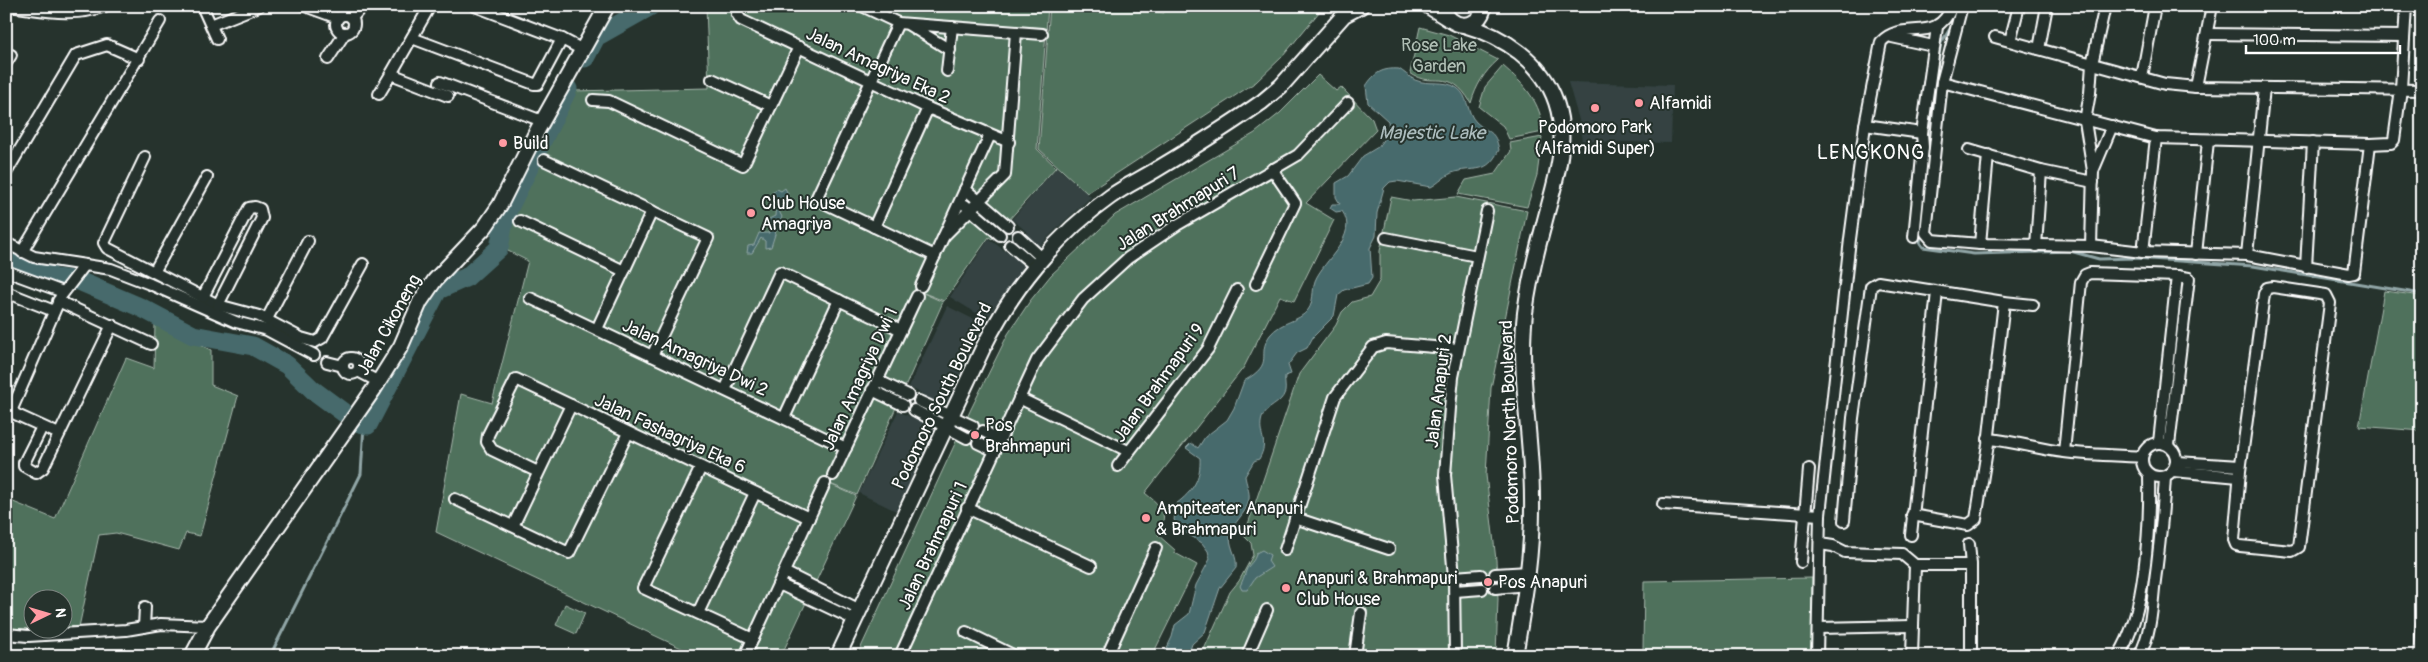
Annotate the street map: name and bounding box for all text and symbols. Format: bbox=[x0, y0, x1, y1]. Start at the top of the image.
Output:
street label: Jalan Amagriya Eka 2 bbox=[802, 22, 954, 110]
scale bar bbox=[2246, 22, 2399, 54]
text: 100 m bbox=[2253, 31, 2296, 50]
park label: Rose Lake Garden bbox=[1401, 34, 1477, 78]
place label: Alfamidi bbox=[1649, 92, 1711, 115]
marker: Alfamidi bbox=[1633, 97, 1645, 109]
marker: Podomoro Park (Alfamidi Super) bbox=[1589, 102, 1601, 114]
place label: Podomoro Park (Alfamidi Super) bbox=[1534, 116, 1656, 160]
water label: Majestic Lake bbox=[1379, 121, 1487, 145]
place label: Build bbox=[513, 132, 549, 155]
marker: Build bbox=[497, 137, 509, 149]
district label: LENGKONG bbox=[1817, 140, 1925, 165]
street label: Jalan Brahmapuri 7 bbox=[1112, 161, 1245, 256]
place label: Club House Amagriya bbox=[761, 192, 845, 236]
marker: Club House Amagriya bbox=[745, 207, 757, 219]
street label: Jalan Cikoneng bbox=[352, 270, 426, 380]
street label: Podomoro South Boulevard bbox=[887, 299, 997, 493]
street label: Jalan Amagriya Dwi 1 bbox=[817, 304, 903, 454]
street label: Jalan Amagriya Dwi 2 bbox=[618, 314, 772, 402]
street label: Jalan Brahmapuri 9 bbox=[1108, 319, 1210, 447]
street label: Podomoro North Boulevard bbox=[1495, 320, 1525, 524]
street label: Jalan Anapuri 2 bbox=[1421, 333, 1457, 449]
street label: Jalan Fashagriya Eka 6 bbox=[591, 389, 749, 479]
place label: Pos Brahmapuri bbox=[985, 414, 1070, 458]
marker: Pos Brahmapuri bbox=[969, 429, 981, 441]
street label: Jalan Brahmapuri 1 bbox=[893, 478, 973, 614]
place label: Ampiteater Anapuri & Brahmapuri bbox=[1156, 497, 1303, 541]
marker: Ampiteater Anapuri & Brahmapuri bbox=[1140, 512, 1152, 524]
place label: Anapuri & Brahmapuri Club House bbox=[1296, 567, 1457, 611]
place label: Pos Anapuri bbox=[1498, 571, 1587, 594]
marker: Pos Anapuri bbox=[1482, 576, 1494, 588]
marker: Anapuri & Brahmapuri Club House bbox=[1280, 582, 1292, 594]
north arrow bbox=[22, 590, 72, 640]
text: N bbox=[52, 607, 69, 618]

